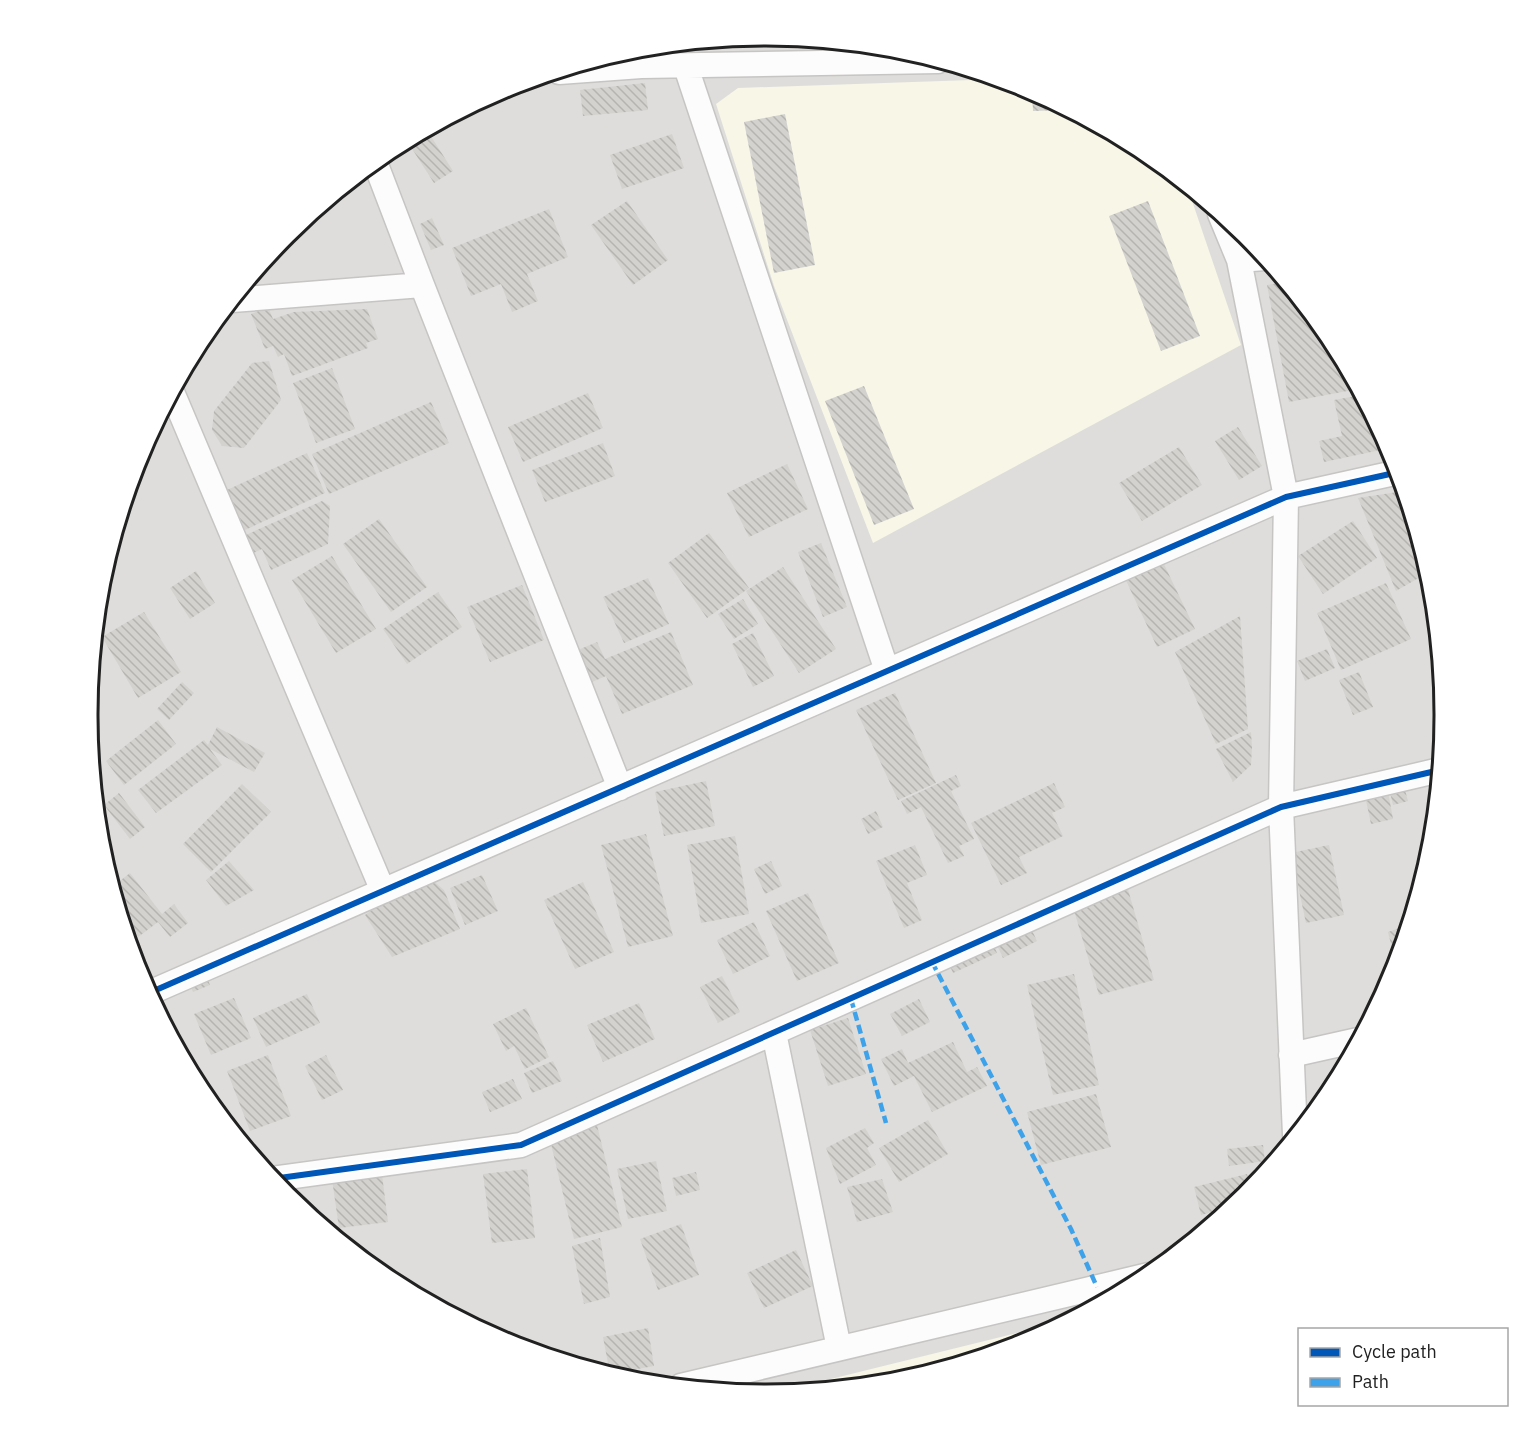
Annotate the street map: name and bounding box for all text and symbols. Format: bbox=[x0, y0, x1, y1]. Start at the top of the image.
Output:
legend bbox=[1298, 1328, 1508, 1406]
text: Cycle path bbox=[1352, 1340, 1437, 1363]
text: Path bbox=[1352, 1370, 1389, 1393]

